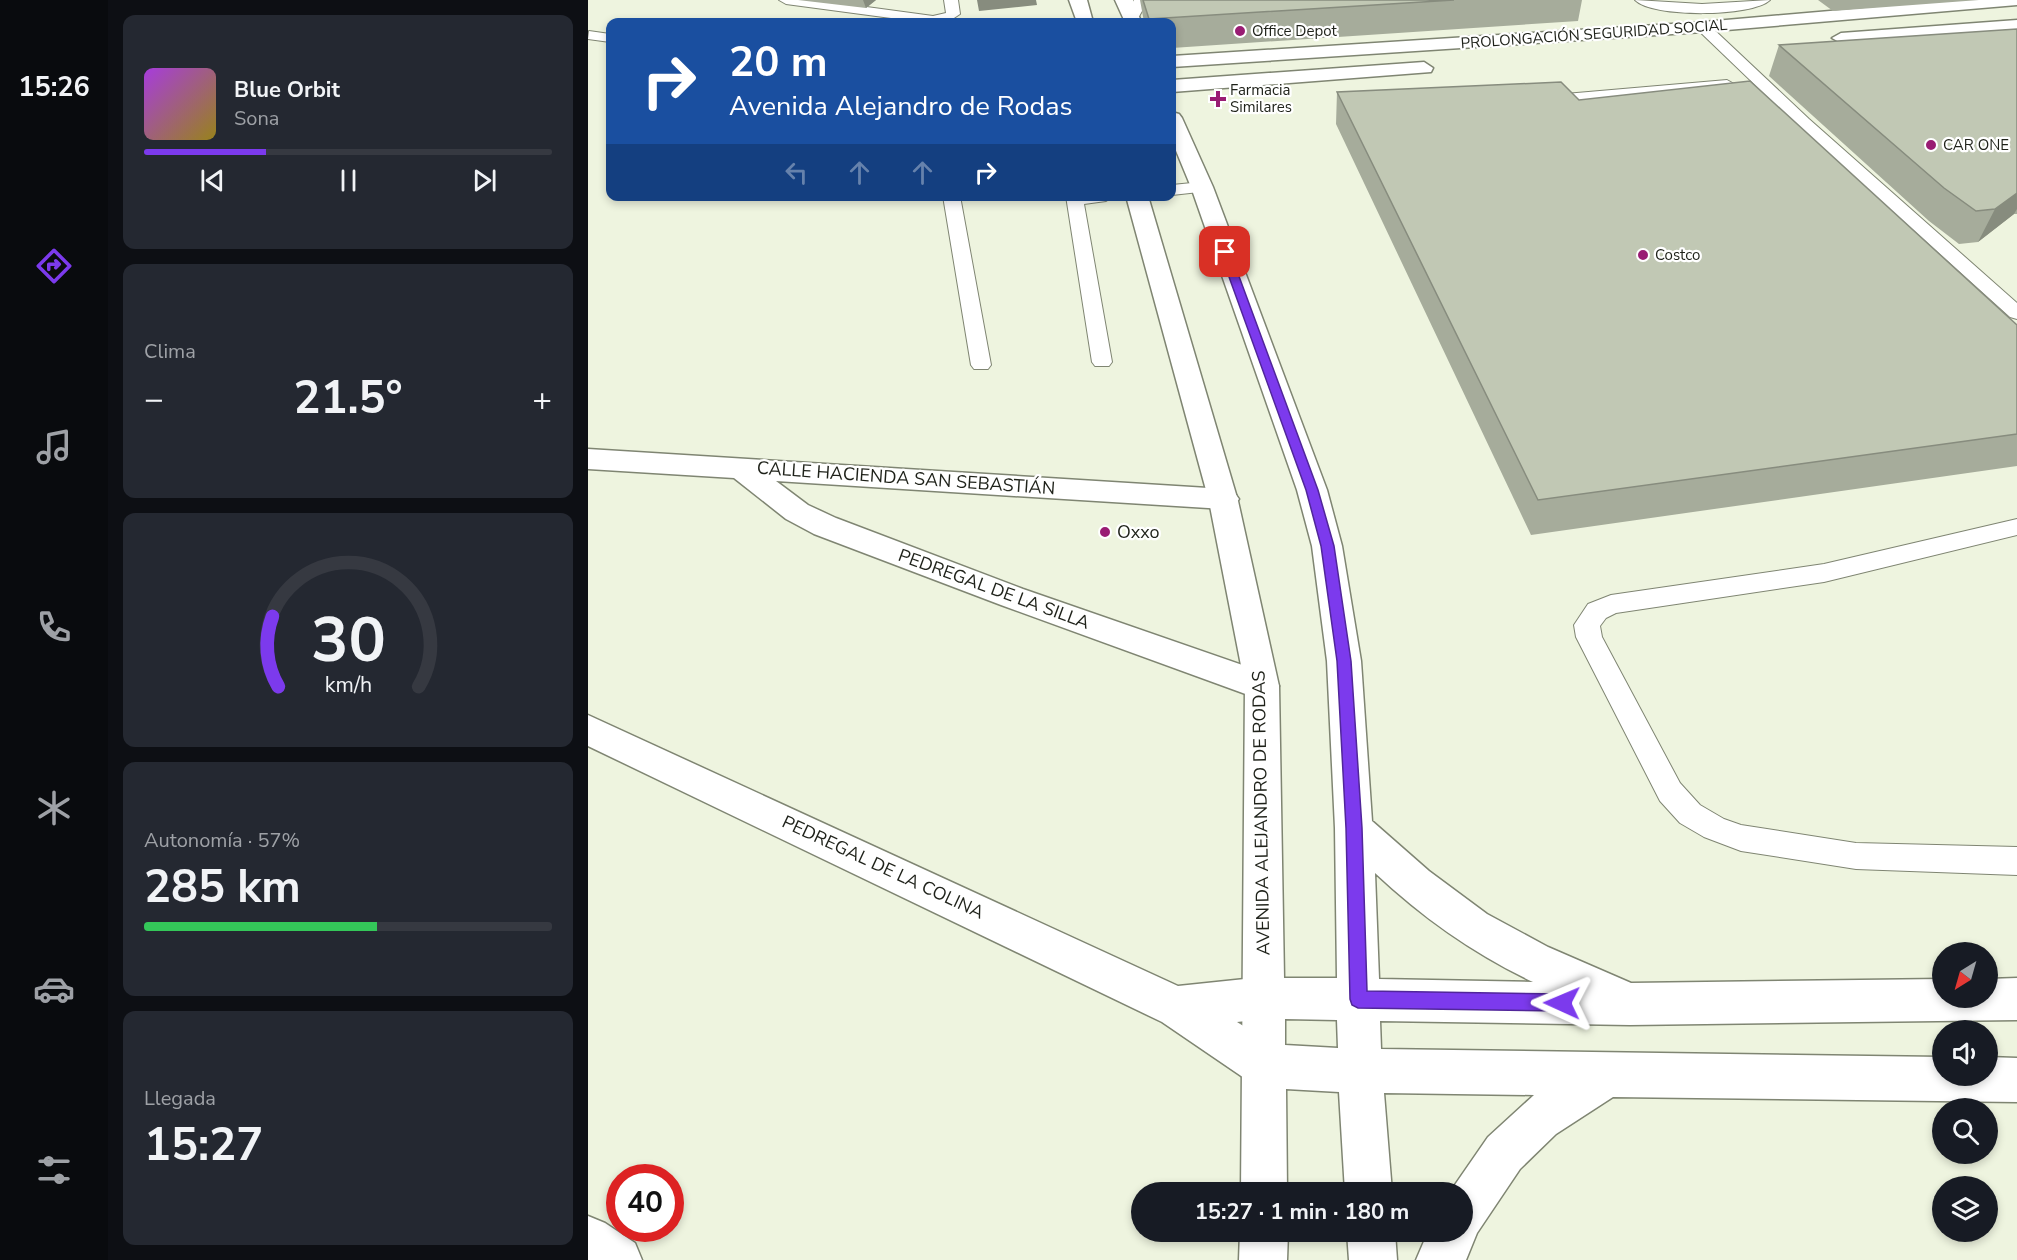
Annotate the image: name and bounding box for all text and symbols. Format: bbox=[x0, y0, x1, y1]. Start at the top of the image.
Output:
street label: PROLONGACIÓN SEGURIDAD SOCIAL bbox=[1460, 14, 1728, 53]
place label: Office Depot bbox=[1252, 21, 1337, 41]
marker: Office Depot bbox=[1233, 24, 1247, 38]
text: 20 m bbox=[729, 34, 828, 91]
icon: right bbox=[630, 42, 708, 120]
text: 15:26 bbox=[18, 69, 90, 106]
text: Blue Orbit bbox=[234, 75, 340, 105]
place label: Farmacia Similares bbox=[1230, 80, 1292, 117]
text: Avenida Alejandro de Rodas bbox=[729, 88, 1073, 125]
marker: Farmacia Similares bbox=[1211, 92, 1225, 106]
text: Sona bbox=[234, 105, 279, 132]
place label: CAR ONE bbox=[1943, 135, 2009, 155]
marker: CAR ONE bbox=[1924, 138, 1938, 152]
icon: left bbox=[780, 156, 813, 189]
icon: ahead bbox=[843, 156, 876, 189]
icon: ahead bbox=[906, 156, 939, 189]
icon: right bbox=[969, 156, 1002, 189]
icon: previous bbox=[196, 164, 229, 197]
icon: pause bbox=[332, 164, 365, 197]
icon: next bbox=[468, 164, 501, 197]
pin bbox=[1199, 226, 1250, 277]
icon: arrive bbox=[1208, 235, 1241, 268]
icon: directions bbox=[33, 245, 75, 287]
place label: Costco bbox=[1655, 245, 1700, 265]
marker: Costco bbox=[1636, 248, 1650, 262]
text: Clima bbox=[144, 338, 196, 365]
text: 21.5° bbox=[293, 368, 403, 429]
text: − bbox=[144, 377, 164, 422]
text: + bbox=[532, 377, 552, 422]
icon: music bbox=[33, 426, 75, 468]
street label: CALLE HACIENDA SAN SEBASTIÁN bbox=[756, 456, 1056, 500]
place label: Oxxo bbox=[1117, 520, 1160, 544]
marker: Oxxo bbox=[1098, 525, 1112, 539]
street label: PEDREGAL DE LA SILLA bbox=[895, 543, 1093, 635]
text: 30 bbox=[311, 598, 385, 683]
icon: phone bbox=[33, 606, 75, 648]
text: km/h bbox=[324, 670, 372, 700]
street label: AVENIDA ALEJANDRO DE RODAS bbox=[1247, 670, 1275, 956]
icon: climate bbox=[33, 787, 75, 829]
street label: PEDREGAL DE LA COLINA bbox=[778, 810, 988, 924]
text: Autonomía · 57% bbox=[144, 827, 300, 854]
text: 285 km bbox=[144, 857, 301, 918]
north arrow bbox=[1932, 942, 1998, 1008]
map controls bbox=[1932, 942, 1998, 1242]
icon: car bbox=[33, 968, 75, 1010]
position arrow bbox=[1530, 971, 1594, 1035]
button: sound bbox=[1932, 1020, 1998, 1086]
text: Llegada bbox=[144, 1085, 216, 1112]
button: search bbox=[1932, 1098, 1998, 1164]
text: 15:27 bbox=[144, 1115, 263, 1176]
icon: filters bbox=[33, 1149, 75, 1191]
speed limit sign: 40 bbox=[606, 1164, 684, 1242]
button: layers bbox=[1932, 1176, 1998, 1242]
text: 15:27 · 1 min · 180 m bbox=[1195, 1197, 1409, 1227]

